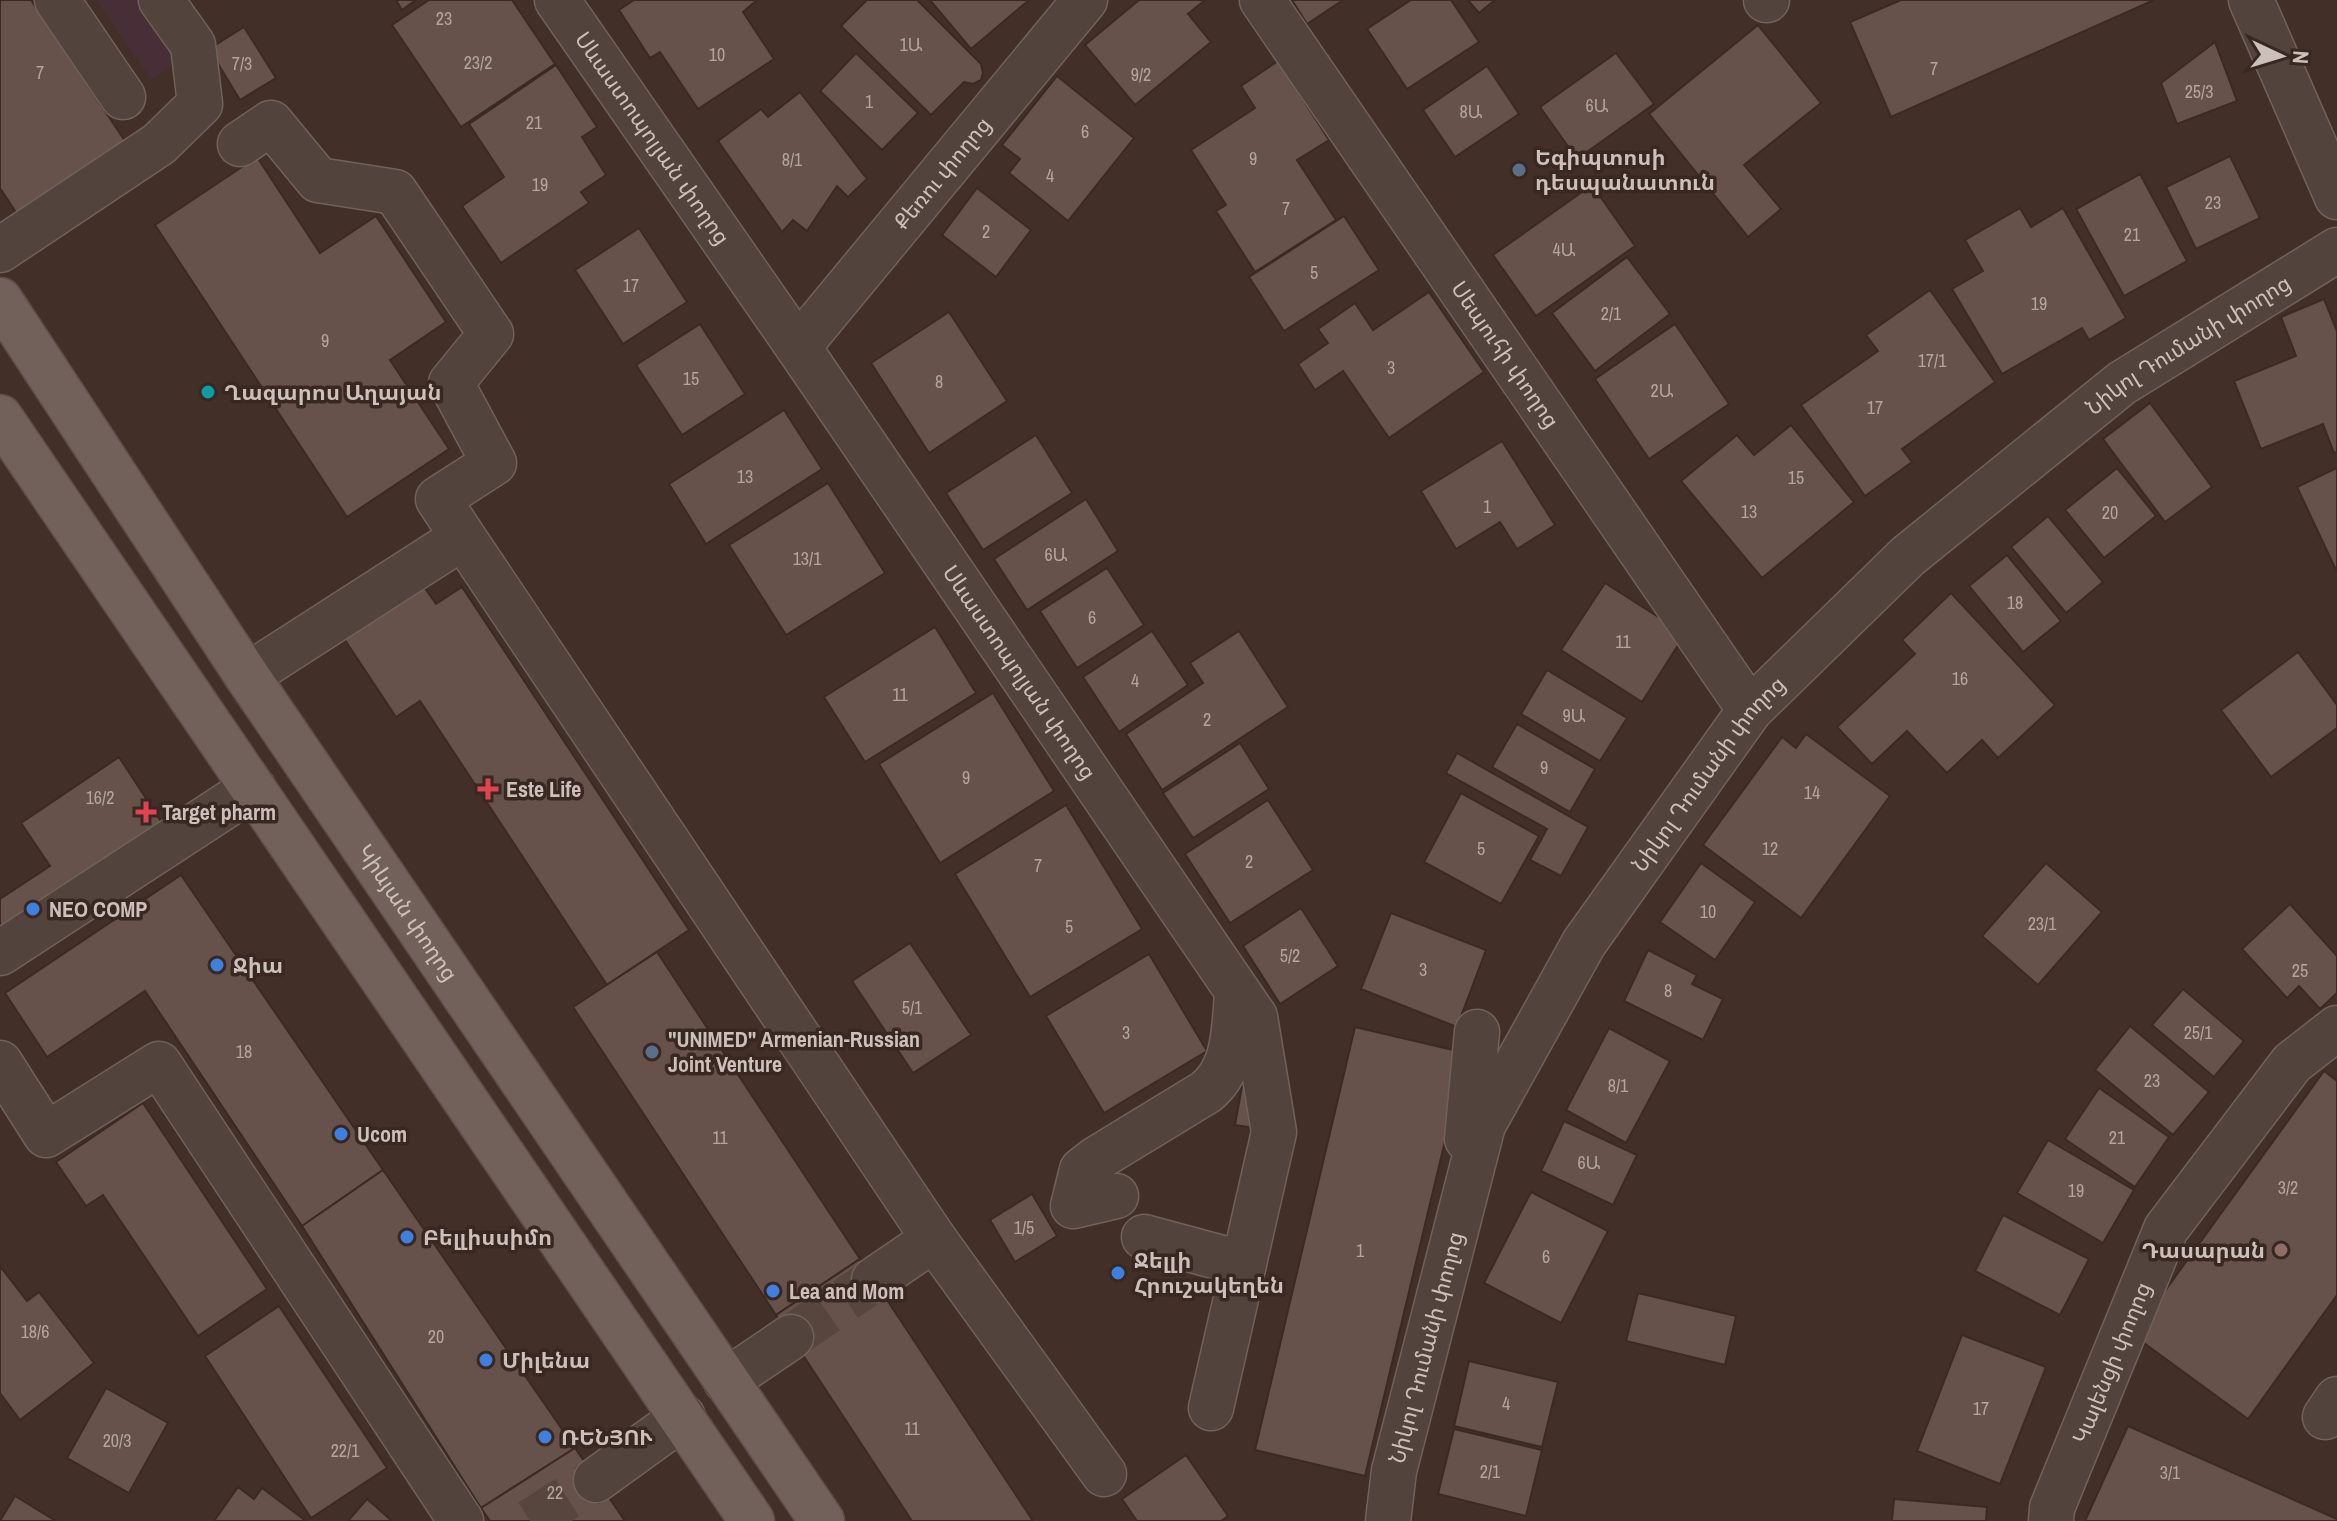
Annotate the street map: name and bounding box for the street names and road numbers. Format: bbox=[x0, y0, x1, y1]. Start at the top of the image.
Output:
street label: Սևաստոպոլյան փողոց bbox=[568, 25, 737, 251]
street label: Քեռու փողոց bbox=[887, 110, 998, 236]
street label: Նիկոլ Դումանի փողոց bbox=[2079, 267, 2296, 422]
street label: Սեպուհի փողոց bbox=[1444, 275, 1567, 434]
street label: Սևաստոպոլյան փողոց bbox=[936, 559, 1104, 785]
street label: Նիկոլ Դումանի փողոց bbox=[1625, 669, 1791, 878]
street label: Կիևյան փողոց bbox=[351, 838, 465, 987]
street label: Նիկոլ Դումանի փողոց bbox=[1382, 1228, 1470, 1467]
street label: Կալենցի փողոց bbox=[2065, 1277, 2158, 1448]

